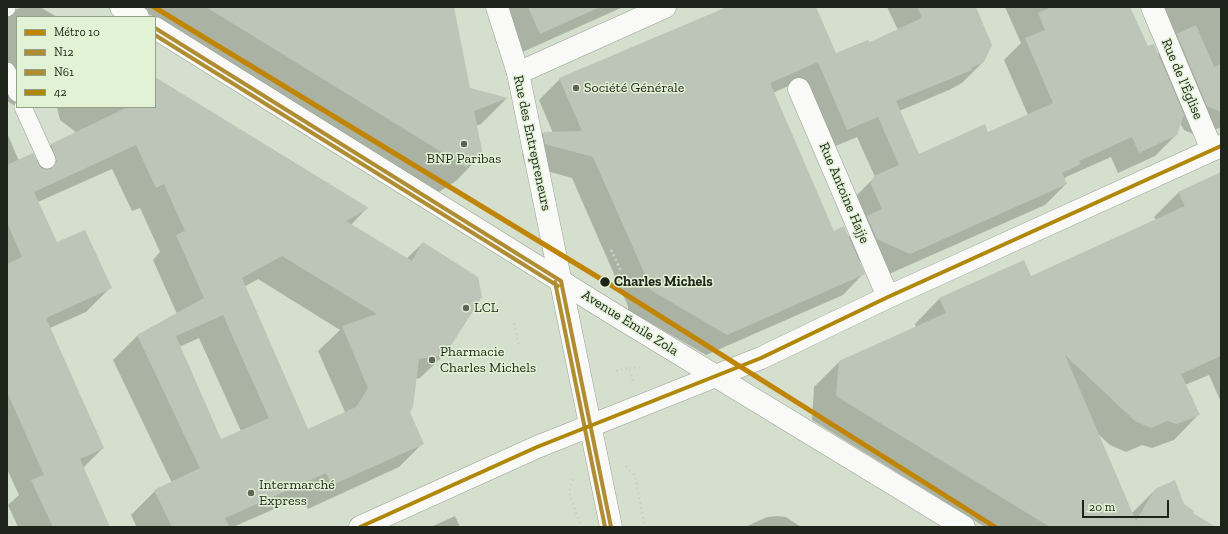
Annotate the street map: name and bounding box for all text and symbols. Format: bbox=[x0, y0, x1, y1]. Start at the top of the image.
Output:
legend bbox=[16, 16, 156, 108]
text: Métro 10 bbox=[54, 25, 100, 39]
street label: Rue de l'Église bbox=[1157, 36, 1207, 122]
text: N12 bbox=[54, 45, 74, 59]
text: N61 bbox=[54, 65, 74, 79]
street label: Rue des Entrepreneurs bbox=[509, 74, 555, 212]
place label: Société Générale bbox=[584, 80, 684, 96]
marker: Société Générale bbox=[571, 83, 581, 93]
text: 42 bbox=[54, 85, 67, 99]
marker: BNP Paribas bbox=[459, 139, 469, 149]
street label: Rue Antoine Hajje bbox=[815, 140, 873, 246]
place label: BNP Paribas bbox=[427, 151, 501, 167]
place label: Charles Michels bbox=[614, 274, 713, 290]
marker: Charles Michels bbox=[598, 275, 612, 289]
street label: Avenue Émile Zola bbox=[578, 286, 682, 360]
place label: LCL bbox=[474, 300, 498, 316]
marker: LCL bbox=[461, 303, 471, 313]
place label: Pharmacie Charles Michels bbox=[440, 344, 536, 376]
marker: Pharmacie Charles Michels bbox=[427, 355, 437, 365]
place label: Intermarché Express bbox=[259, 477, 335, 510]
marker: Intermarché Express bbox=[246, 488, 256, 498]
scale bar bbox=[1084, 492, 1171, 518]
text: 20 m bbox=[1089, 500, 1115, 514]

